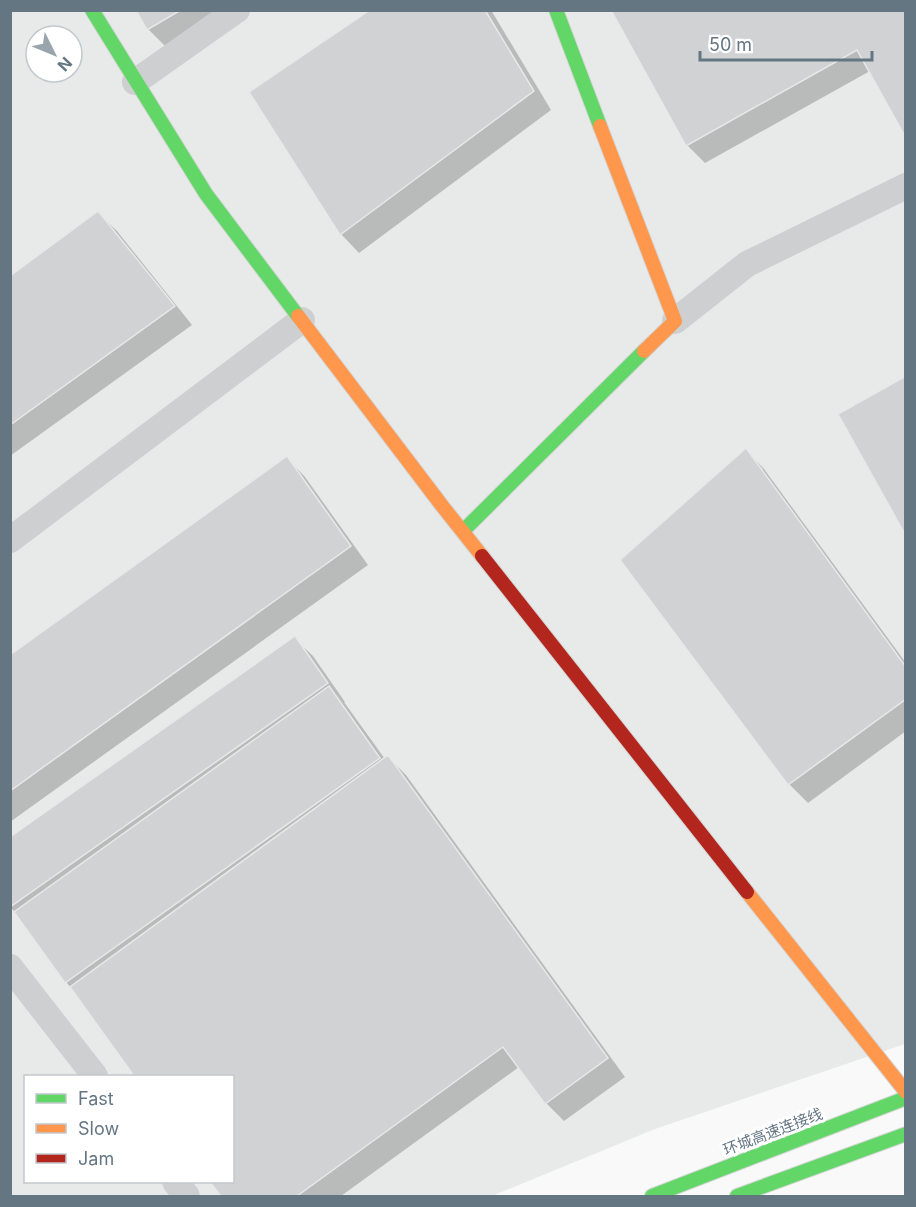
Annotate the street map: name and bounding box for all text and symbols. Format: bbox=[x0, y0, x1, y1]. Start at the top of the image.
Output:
north arrow bbox=[24, 24, 84, 84]
scale bar bbox=[700, 24, 872, 62]
text: 50 m bbox=[709, 34, 752, 55]
text: N bbox=[53, 53, 76, 76]
legend bbox=[24, 1075, 234, 1183]
text: Fast bbox=[78, 1088, 114, 1109]
street label: 环城高速连接线 bbox=[720, 1104, 825, 1159]
text: Slow bbox=[78, 1118, 119, 1139]
text: Jam bbox=[78, 1148, 114, 1169]

